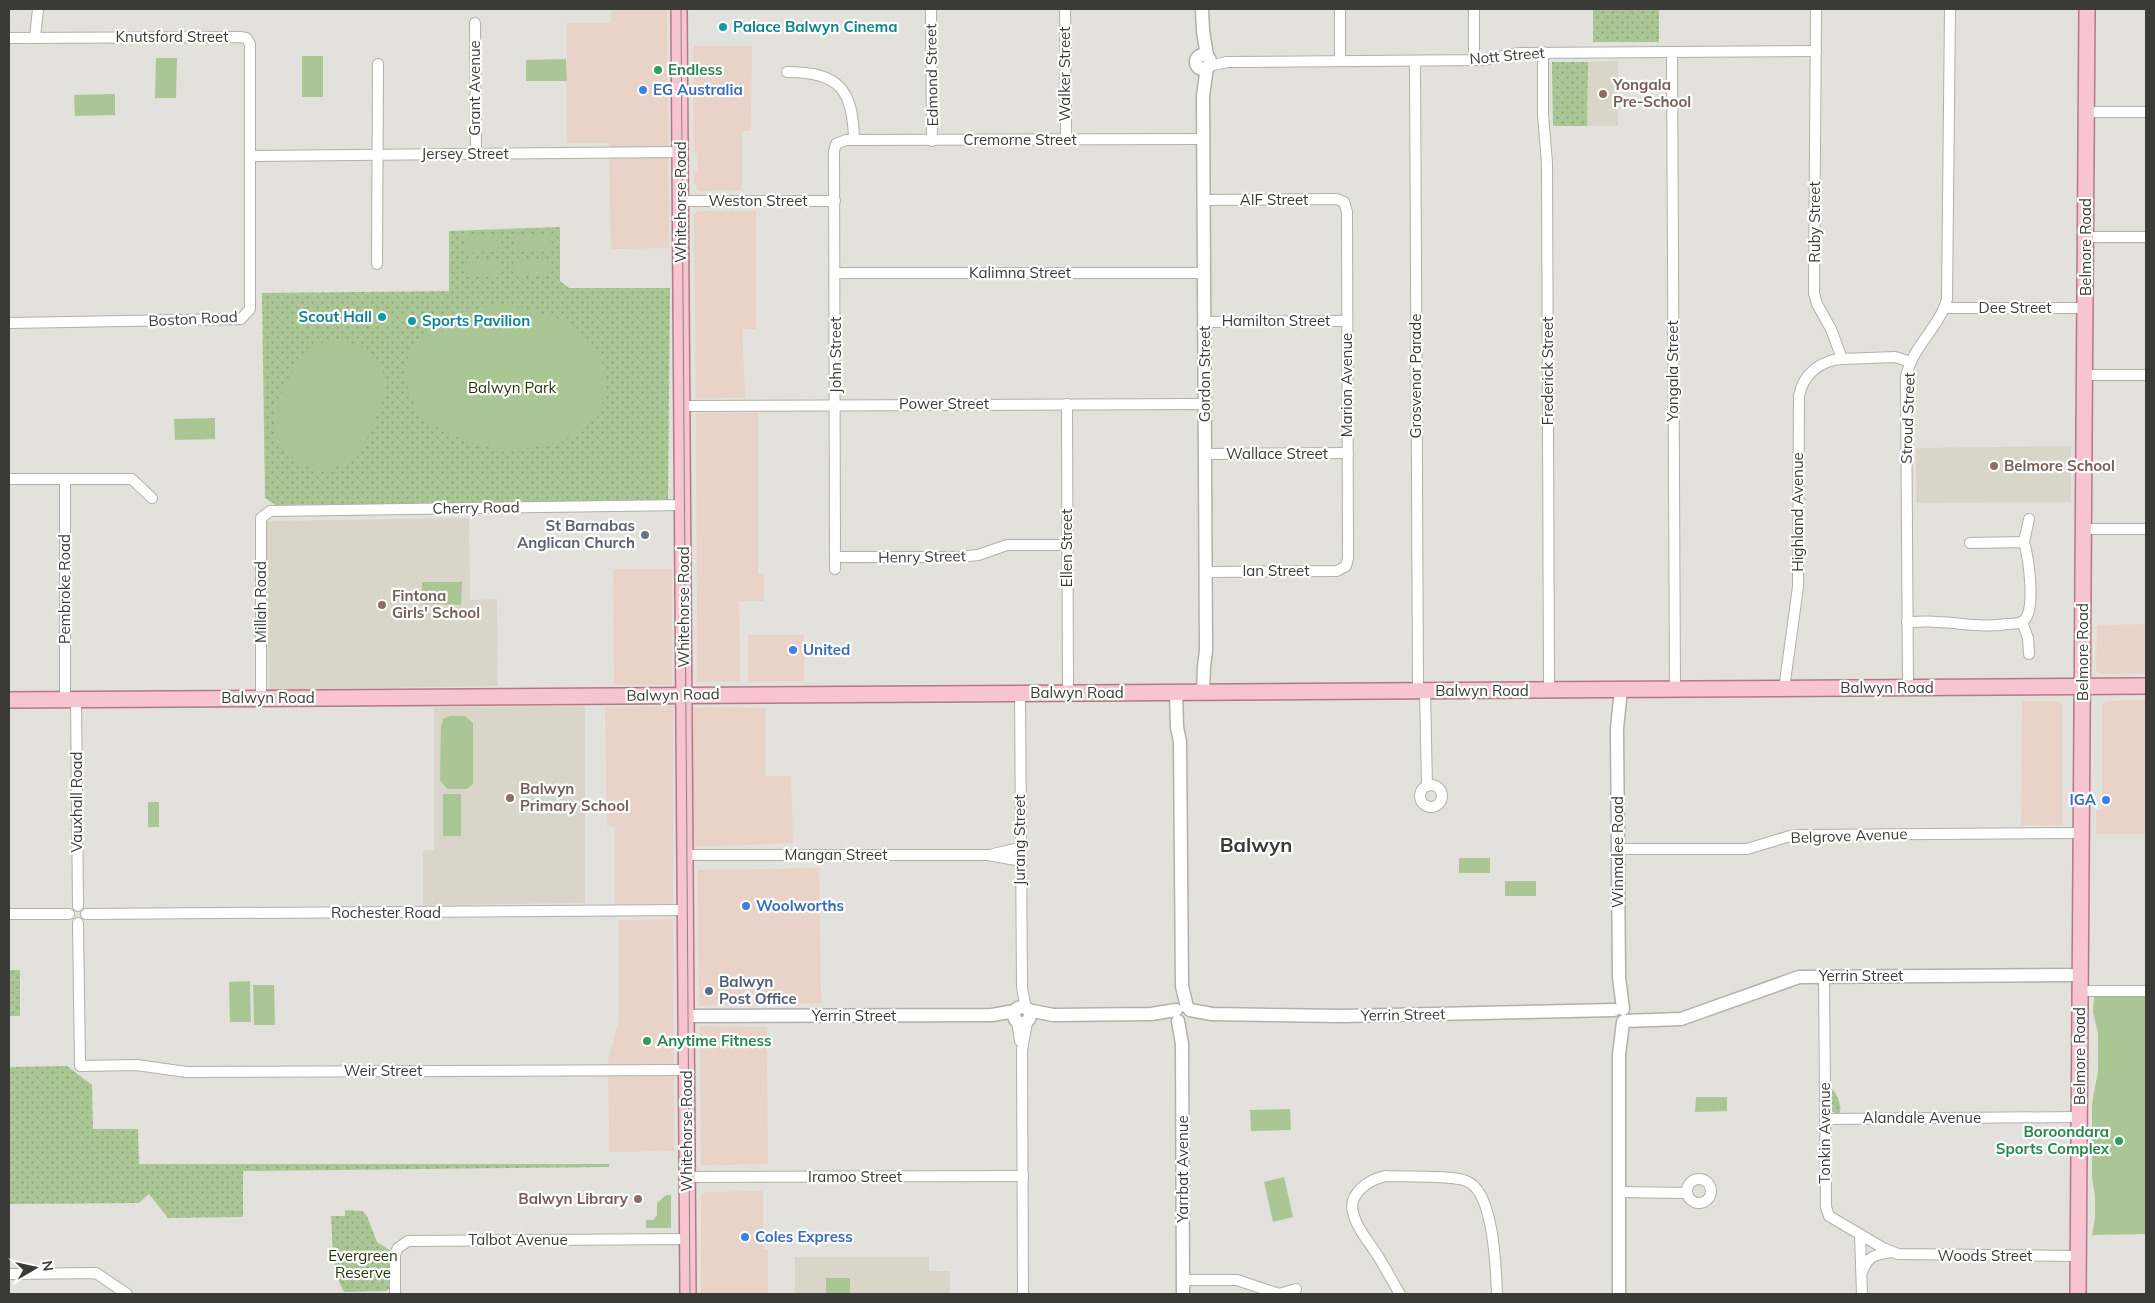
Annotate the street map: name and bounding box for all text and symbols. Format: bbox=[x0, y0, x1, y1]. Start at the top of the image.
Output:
place label: Palace Balwyn Cinema bbox=[733, 17, 898, 36]
marker: Palace Balwyn Cinema bbox=[717, 21, 729, 33]
street label: Edmond Street bbox=[921, 24, 942, 127]
street label: Knutsford Street bbox=[116, 27, 228, 46]
street label: Walker Street bbox=[1055, 27, 1074, 121]
street label: Grant Avenue bbox=[465, 40, 484, 136]
street label: Nott Street bbox=[1469, 43, 1545, 68]
place label: Endless bbox=[668, 60, 722, 79]
marker: Endless bbox=[652, 64, 664, 76]
place label: Yongala Pre-School bbox=[1612, 75, 1691, 111]
place label: EG Australia bbox=[653, 80, 743, 99]
marker: EG Australia bbox=[637, 84, 649, 96]
marker: Yongala Pre-School bbox=[1597, 88, 1609, 100]
street label: Cremorne Street bbox=[963, 130, 1077, 149]
street label: Whitehorse Road bbox=[671, 141, 690, 263]
street label: Jersey Street bbox=[421, 144, 509, 163]
street label: Ruby Street bbox=[1805, 181, 1824, 263]
street label: AIF Street bbox=[1240, 190, 1308, 209]
street label: Weston Street bbox=[708, 191, 808, 210]
street label: Belmore Road bbox=[2076, 198, 2095, 296]
street label: Kalimna Street bbox=[969, 263, 1071, 282]
street label: Dee Street bbox=[1979, 298, 2051, 317]
street label: Boston Road bbox=[148, 307, 238, 330]
place label: Scout Hall bbox=[299, 307, 372, 326]
marker: Scout Hall bbox=[376, 311, 388, 323]
place label: Sports Pavilion bbox=[422, 311, 530, 330]
street label: Hamilton Street bbox=[1222, 311, 1330, 330]
street label: Grosvenor Parade bbox=[1406, 314, 1425, 438]
marker: Sports Pavilion bbox=[406, 315, 418, 327]
street label: John Street bbox=[826, 317, 845, 393]
street label: Frederick Street bbox=[1538, 317, 1557, 425]
street label: Yongala Street bbox=[1663, 320, 1682, 423]
street label: Gordon Street bbox=[1195, 326, 1214, 422]
street label: Marion Avenue bbox=[1337, 333, 1356, 437]
street label: Stroud Street bbox=[1896, 372, 1919, 464]
park label: Balwyn Park bbox=[468, 378, 556, 397]
street label: Power Street bbox=[899, 394, 989, 413]
street label: Wallace Street bbox=[1226, 444, 1328, 463]
street label: Highland Avenue bbox=[1788, 452, 1807, 572]
place label: Belmore School bbox=[2004, 456, 2115, 475]
marker: Belmore School bbox=[1988, 460, 2000, 472]
street label: Cherry Road bbox=[432, 497, 520, 518]
street label: Ellen Street bbox=[1057, 509, 1076, 587]
place label: St Barnabas Anglican Church bbox=[517, 516, 635, 552]
marker: St Barnabas Anglican Church bbox=[639, 529, 651, 541]
street label: Pembroke Road bbox=[55, 534, 74, 644]
street label: Whitehorse Road bbox=[674, 546, 693, 668]
street label: Henry Street bbox=[878, 546, 966, 567]
street label: Millah Road bbox=[251, 561, 270, 643]
street label: Ian Street bbox=[1242, 561, 1310, 580]
place label: Fintona Girls' School bbox=[392, 586, 480, 622]
marker: Fintona Girls' School bbox=[376, 599, 388, 611]
street label: Belmore Road bbox=[2073, 603, 2092, 701]
place label: United bbox=[803, 640, 850, 659]
marker: United bbox=[787, 644, 799, 656]
street label: Balwyn Road bbox=[1840, 678, 1934, 697]
street label: Balwyn Road bbox=[1435, 681, 1529, 700]
street label: Balwyn Road bbox=[1030, 683, 1124, 702]
street label: Balwyn Road bbox=[626, 684, 720, 705]
street label: Balwyn Road bbox=[221, 688, 315, 707]
street label: Vauxhall Road bbox=[67, 752, 86, 852]
place label: Balwyn Primary School bbox=[520, 779, 629, 815]
place label: IGA bbox=[2069, 790, 2097, 809]
marker: Balwyn Primary School bbox=[504, 792, 516, 804]
street label: Jurang Street bbox=[1010, 794, 1029, 886]
marker: IGA bbox=[2100, 794, 2112, 806]
street label: Winmalee Road bbox=[1608, 796, 1627, 908]
street label: Belgrove Avenue bbox=[1790, 824, 1908, 847]
district label: Balwyn bbox=[1220, 832, 1292, 857]
street label: Mangan Street bbox=[785, 845, 887, 864]
place label: Woolworths bbox=[756, 896, 844, 915]
marker: Woolworths bbox=[740, 900, 752, 912]
street label: Rochester Road bbox=[331, 903, 441, 922]
street label: Yerrin Street bbox=[1818, 966, 1903, 985]
place label: Balwyn Post Office bbox=[719, 972, 797, 1008]
marker: Balwyn Post Office bbox=[703, 985, 715, 997]
street label: Yerrin Street bbox=[1359, 1004, 1446, 1025]
street label: Yerrin Street bbox=[811, 1006, 896, 1025]
street label: Belmore Road bbox=[2070, 1007, 2089, 1105]
place label: Anytime Fitness bbox=[657, 1031, 771, 1050]
marker: Anytime Fitness bbox=[641, 1035, 653, 1047]
street label: Weir Street bbox=[344, 1061, 422, 1080]
street label: Whitehorse Road bbox=[677, 1070, 696, 1192]
street label: Tonkin Avenue bbox=[1815, 1082, 1834, 1184]
street label: Alandale Avenue bbox=[1863, 1108, 1981, 1127]
street label: Yarrbat Avenue bbox=[1173, 1115, 1192, 1224]
place label: Boroondara Sports Complex bbox=[1996, 1122, 2110, 1158]
marker: Boroondara Sports Complex bbox=[2113, 1135, 2125, 1147]
street label: Iramoo Street bbox=[808, 1167, 902, 1186]
place label: Balwyn Library bbox=[518, 1189, 629, 1208]
marker: Balwyn Library bbox=[632, 1193, 644, 1205]
place label: Coles Express bbox=[755, 1227, 853, 1246]
street label: Talbot Avenue bbox=[468, 1230, 568, 1249]
marker: Coles Express bbox=[739, 1231, 751, 1243]
north arrow bbox=[10, 1243, 60, 1293]
park label: Evergreen Reserve bbox=[328, 1246, 398, 1282]
street label: Woods Street bbox=[1938, 1246, 2032, 1265]
text: N bbox=[38, 1259, 58, 1273]

